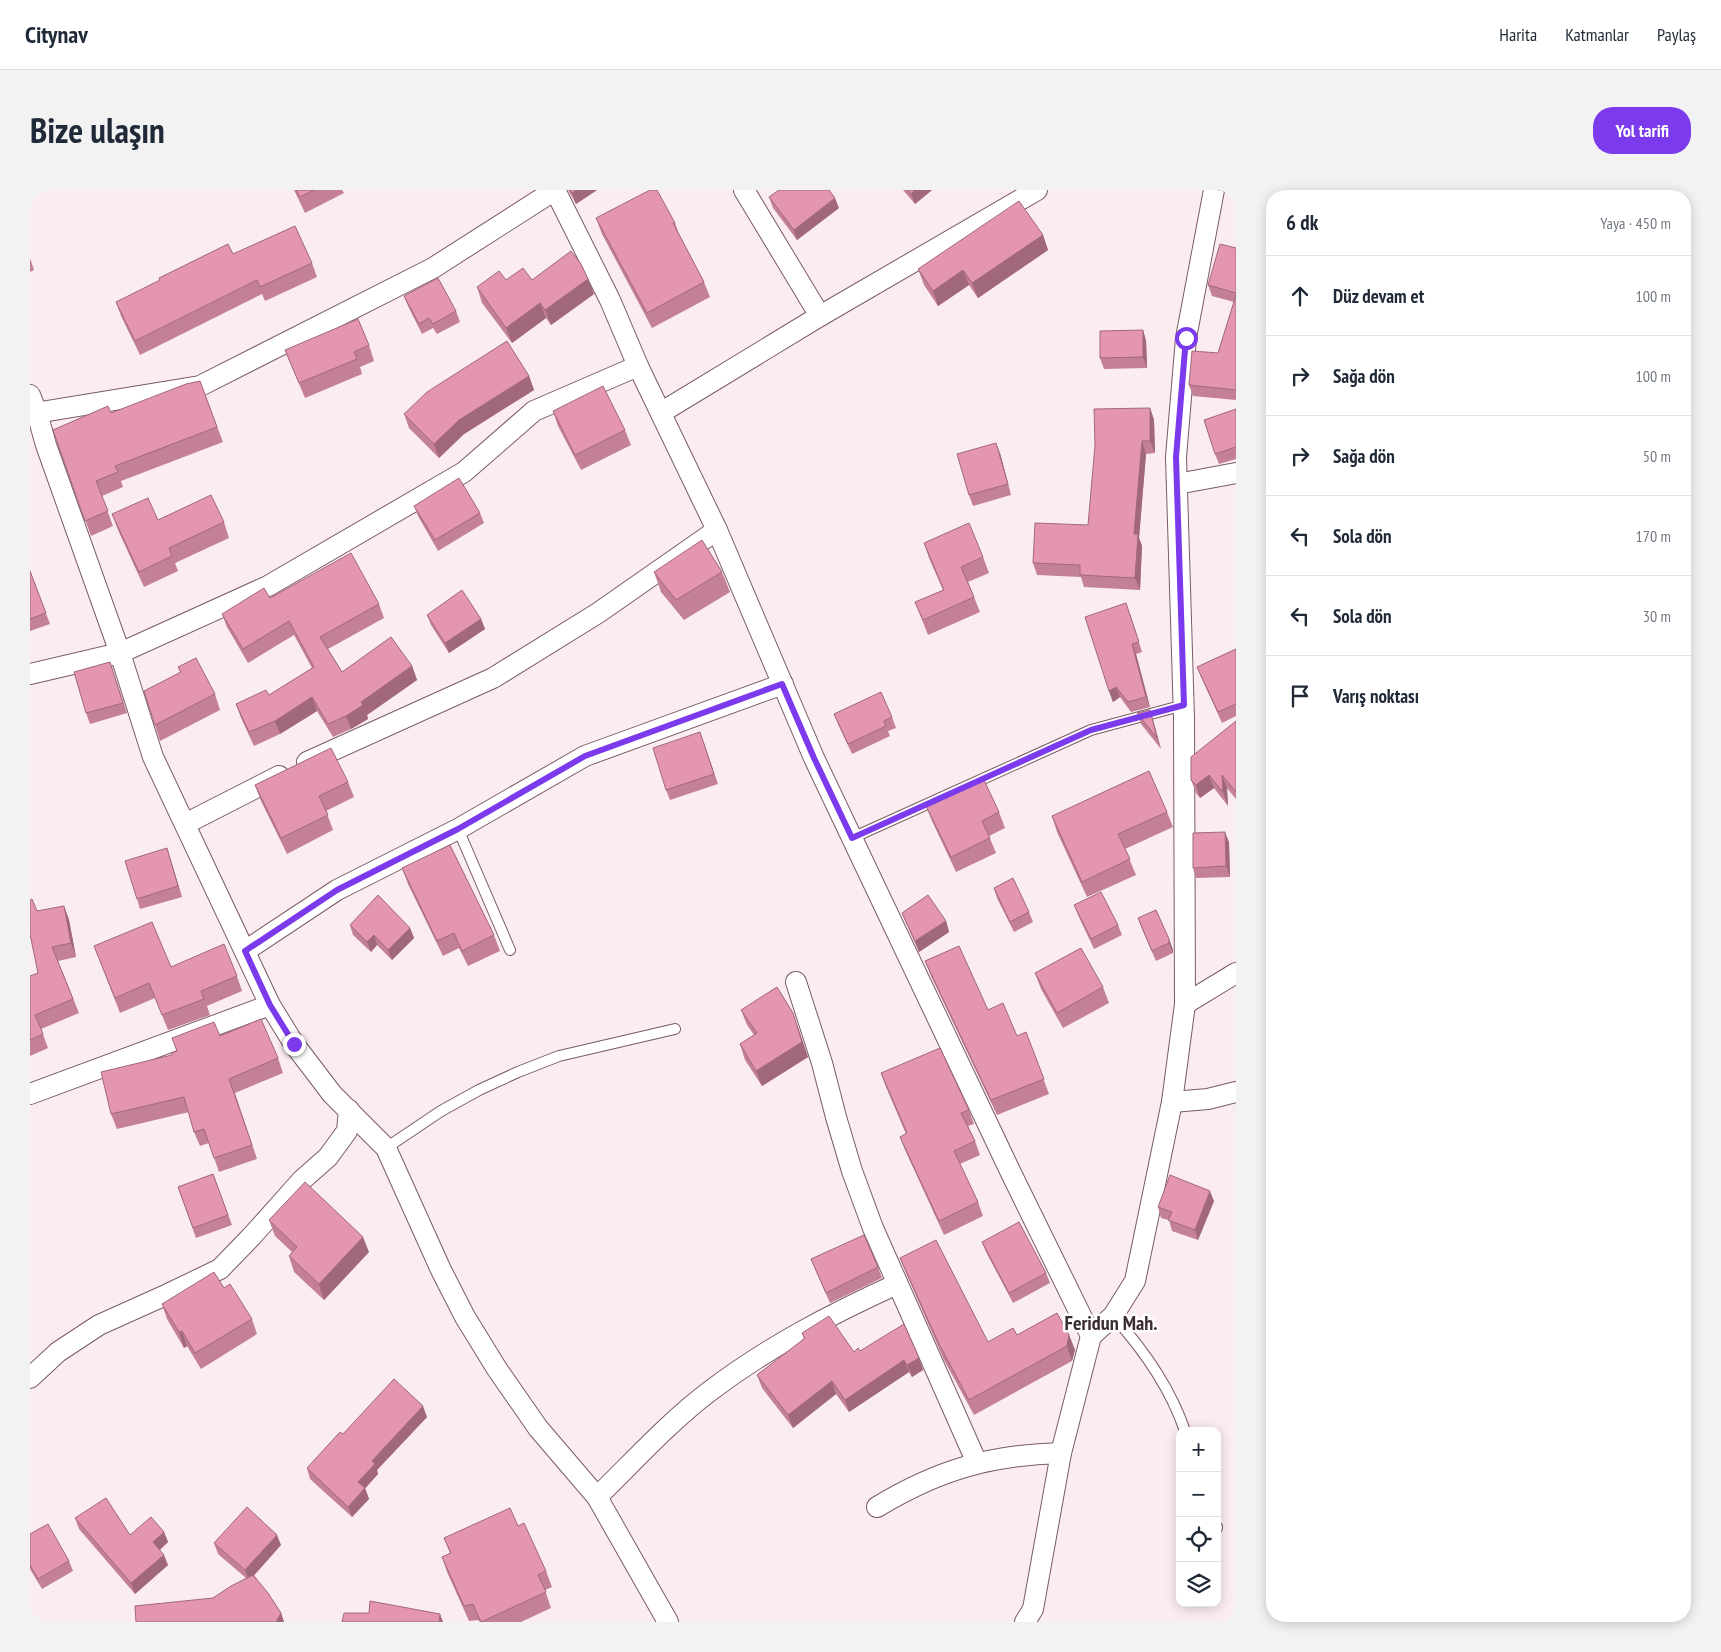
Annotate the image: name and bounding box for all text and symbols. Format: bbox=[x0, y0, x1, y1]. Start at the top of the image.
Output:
text: Citynav bbox=[25, 19, 88, 50]
text: Harita bbox=[1499, 23, 1537, 46]
text: Katmanlar bbox=[1565, 23, 1629, 46]
text: Paylaş bbox=[1657, 23, 1696, 46]
text: Bize ulaşın bbox=[30, 107, 165, 153]
button: Yol tarifi bbox=[1593, 107, 1691, 154]
text: 6 dk bbox=[1286, 209, 1318, 236]
text: Yaya · 450 m bbox=[1600, 213, 1671, 233]
icon: ahead bbox=[1286, 282, 1314, 310]
text: Düz devam et bbox=[1333, 284, 1424, 308]
text: 100 m bbox=[1636, 286, 1671, 306]
route start bbox=[1175, 327, 1198, 350]
icon: right bbox=[1286, 362, 1314, 390]
text: Sağa dön bbox=[1333, 364, 1395, 388]
text: 100 m bbox=[1636, 366, 1671, 386]
icon: right bbox=[1286, 442, 1314, 470]
text: Sağa dön bbox=[1333, 444, 1395, 468]
text: 50 m bbox=[1643, 446, 1671, 466]
icon: left bbox=[1286, 522, 1314, 550]
text: Sola dön bbox=[1333, 524, 1392, 548]
text: 170 m bbox=[1636, 526, 1671, 546]
icon: left bbox=[1286, 602, 1314, 630]
text: Sola dön bbox=[1333, 604, 1392, 628]
text: 30 m bbox=[1643, 606, 1671, 626]
icon: arrive bbox=[1286, 682, 1314, 710]
text: Varış noktası bbox=[1333, 684, 1419, 708]
route end bbox=[283, 1033, 306, 1056]
district label: Feridun Mah. bbox=[1065, 1310, 1157, 1336]
map controls bbox=[1176, 1427, 1221, 1607]
button: + bbox=[1176, 1427, 1221, 1472]
button: − bbox=[1176, 1472, 1221, 1517]
button: locate bbox=[1176, 1517, 1221, 1562]
button: layers bbox=[1176, 1562, 1221, 1607]

